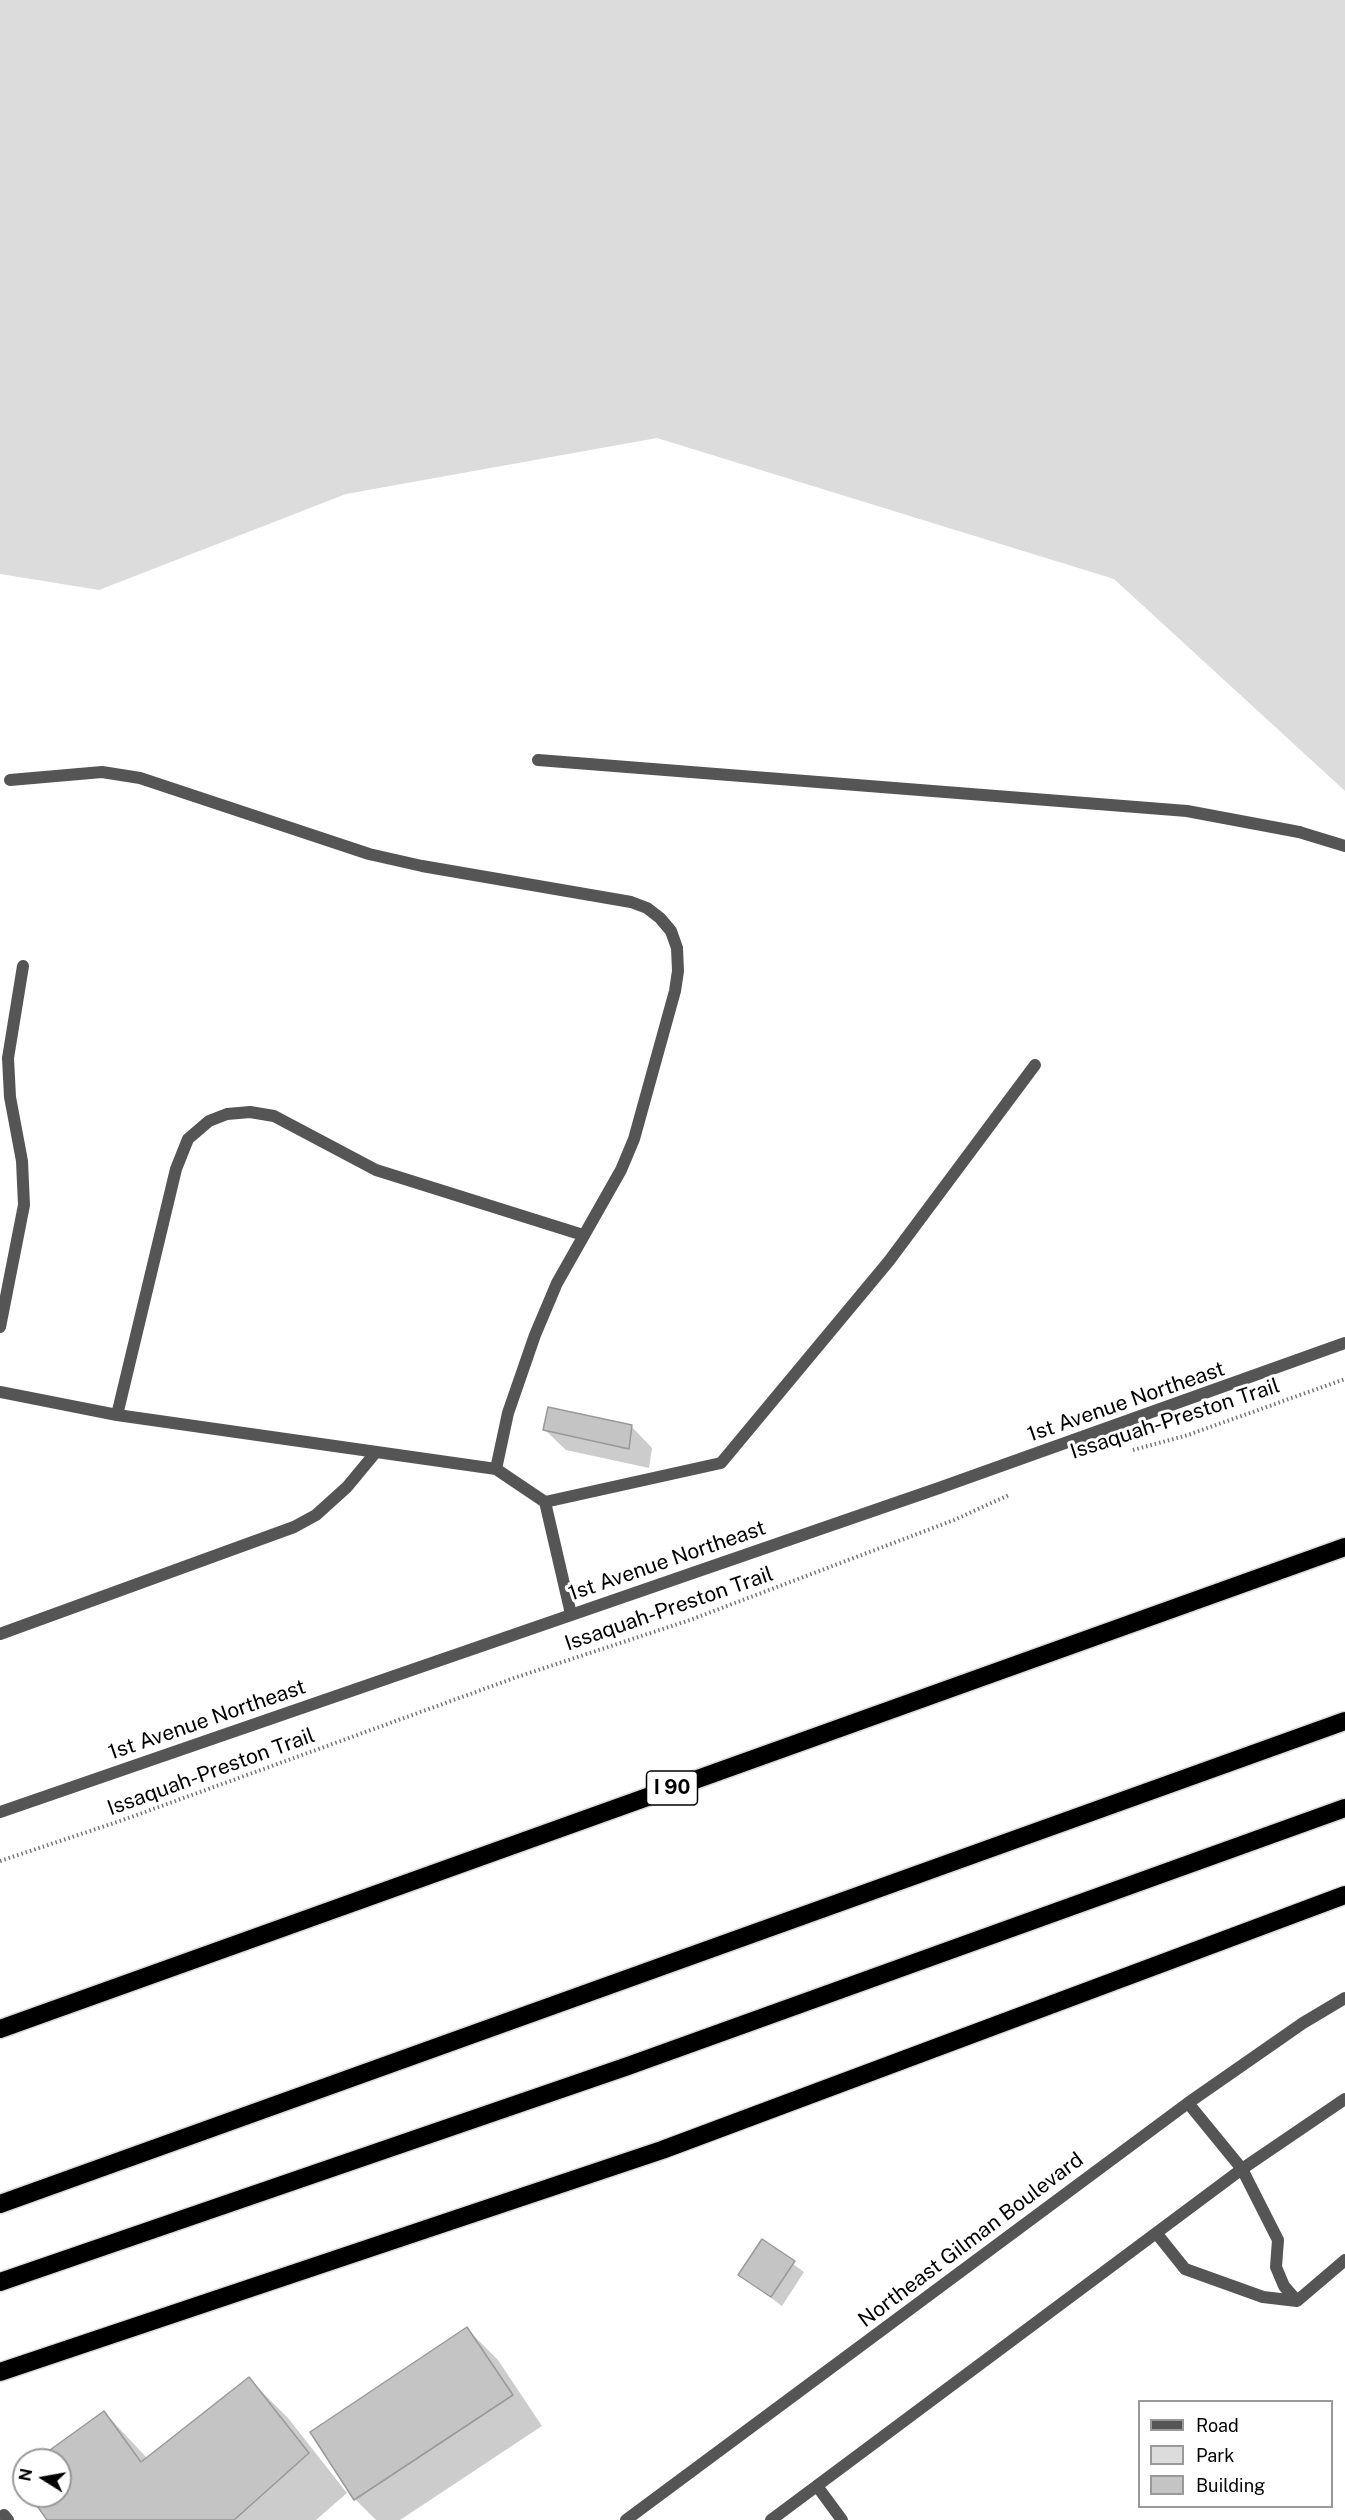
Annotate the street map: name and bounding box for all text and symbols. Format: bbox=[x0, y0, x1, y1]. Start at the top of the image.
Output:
street label: 1st Avenue Northeast bbox=[1024, 1356, 1228, 1448]
street label: Issaquah-Preston Trail bbox=[1067, 1373, 1283, 1465]
street label: 1st Avenue Northeast bbox=[565, 1515, 769, 1607]
street label: Issaquah-Preston Trail bbox=[562, 1561, 776, 1657]
street label: 1st Avenue Northeast bbox=[105, 1674, 309, 1766]
street label: Issaquah-Preston Trail bbox=[104, 1723, 318, 1821]
road number: I 90 bbox=[646, 1771, 698, 1805]
street label: Northeast Gilman Boulevard bbox=[854, 2147, 1088, 2333]
legend bbox=[1138, 2400, 1333, 2508]
text: Road bbox=[1196, 2415, 1239, 2436]
text: Park bbox=[1196, 2445, 1234, 2466]
north arrow bbox=[12, 2448, 72, 2508]
text: N bbox=[15, 2467, 36, 2483]
text: Building bbox=[1196, 2475, 1265, 2496]

